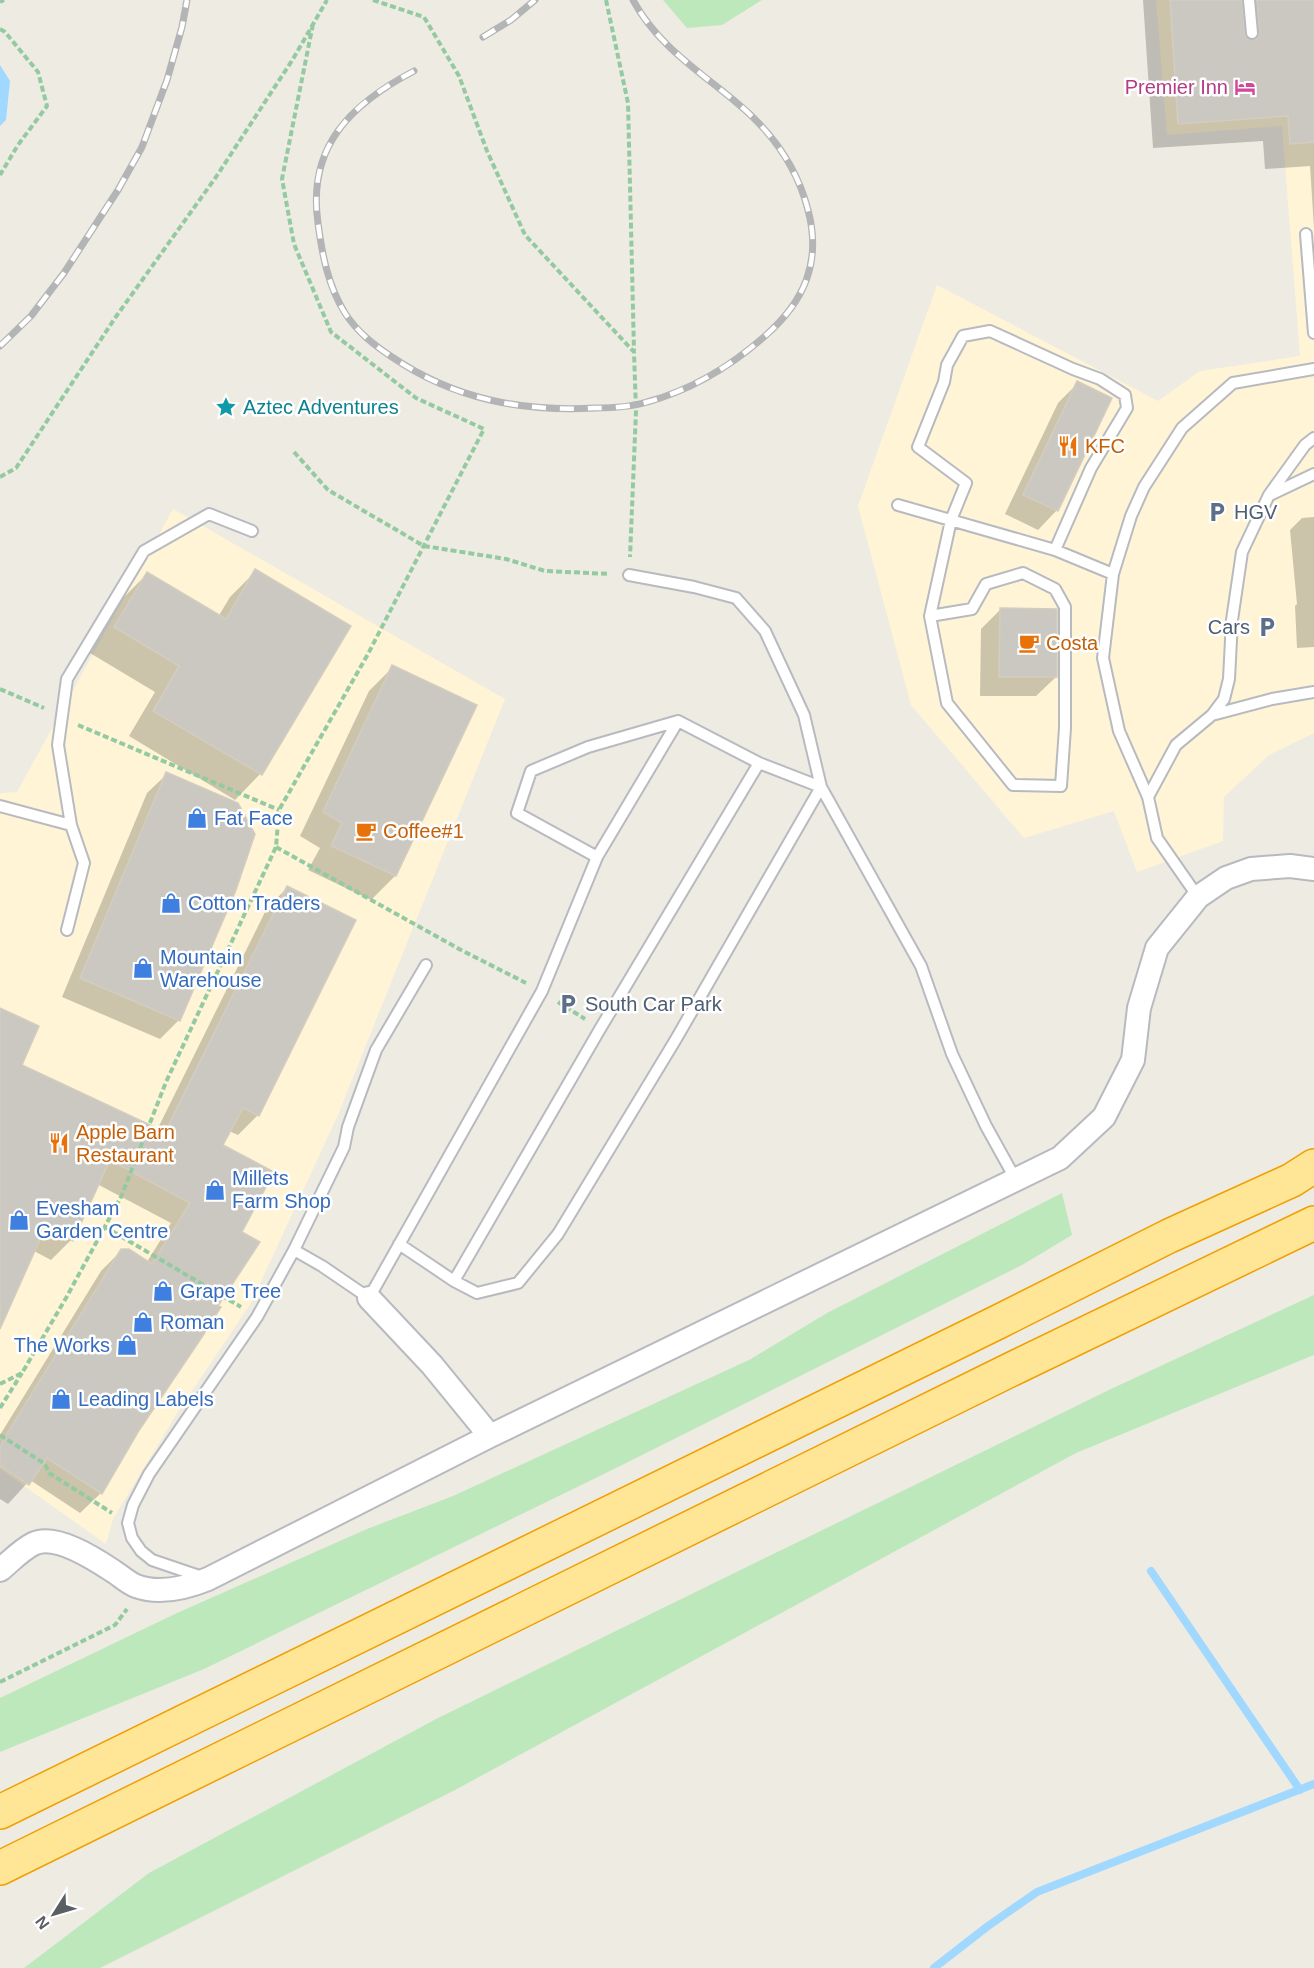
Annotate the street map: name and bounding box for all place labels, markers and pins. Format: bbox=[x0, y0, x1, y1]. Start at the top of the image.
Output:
hotel icon: Premier Inn bbox=[1233, 75, 1257, 99]
place label: Premier Inn bbox=[1125, 76, 1228, 98]
place icon: Aztec Adventures bbox=[214, 395, 238, 419]
place label: Aztec Adventures bbox=[243, 396, 399, 418]
restaurant icon: KFC bbox=[1056, 434, 1080, 458]
place label: KFC bbox=[1085, 435, 1125, 457]
parking icon: HGV bbox=[1205, 500, 1229, 524]
place label: HGV bbox=[1234, 501, 1278, 523]
parking icon: Cars bbox=[1255, 615, 1279, 639]
place label: Cars bbox=[1208, 616, 1250, 638]
cafe icon: Costa bbox=[1017, 631, 1041, 655]
place label: Costa bbox=[1046, 632, 1099, 654]
shop icon: Fat Face bbox=[185, 806, 209, 830]
place label: Fat Face bbox=[214, 807, 293, 829]
cafe icon: Coffee#1 bbox=[354, 819, 378, 843]
place label: Coffee#1 bbox=[383, 820, 464, 842]
shop icon: Cotton Traders bbox=[159, 891, 183, 915]
place label: Cotton Traders bbox=[188, 892, 320, 914]
place label: Mountain Warehouse bbox=[160, 946, 262, 991]
shop icon: Mountain Warehouse bbox=[131, 956, 155, 980]
parking icon: South Car Park bbox=[556, 992, 580, 1016]
place label: South Car Park bbox=[585, 993, 723, 1015]
place label: Apple Barn Restaurant bbox=[76, 1121, 175, 1166]
restaurant icon: Apple Barn Restaurant bbox=[47, 1131, 71, 1155]
place label: Millets Farm Shop bbox=[232, 1167, 331, 1212]
shop icon: Millets Farm Shop bbox=[203, 1178, 227, 1202]
place label: Evesham Garden Centre bbox=[36, 1197, 168, 1242]
shop icon: Evesham Garden Centre bbox=[7, 1208, 31, 1232]
shop icon: Grape Tree bbox=[151, 1279, 175, 1303]
place label: Grape Tree bbox=[180, 1280, 281, 1302]
shop icon: Roman bbox=[131, 1310, 155, 1334]
place label: Roman bbox=[160, 1311, 224, 1333]
shop icon: The Works bbox=[115, 1333, 139, 1357]
place label: The Works bbox=[14, 1334, 110, 1356]
shop icon: Leading Labels bbox=[49, 1387, 73, 1411]
place label: Leading Labels bbox=[78, 1388, 214, 1410]

